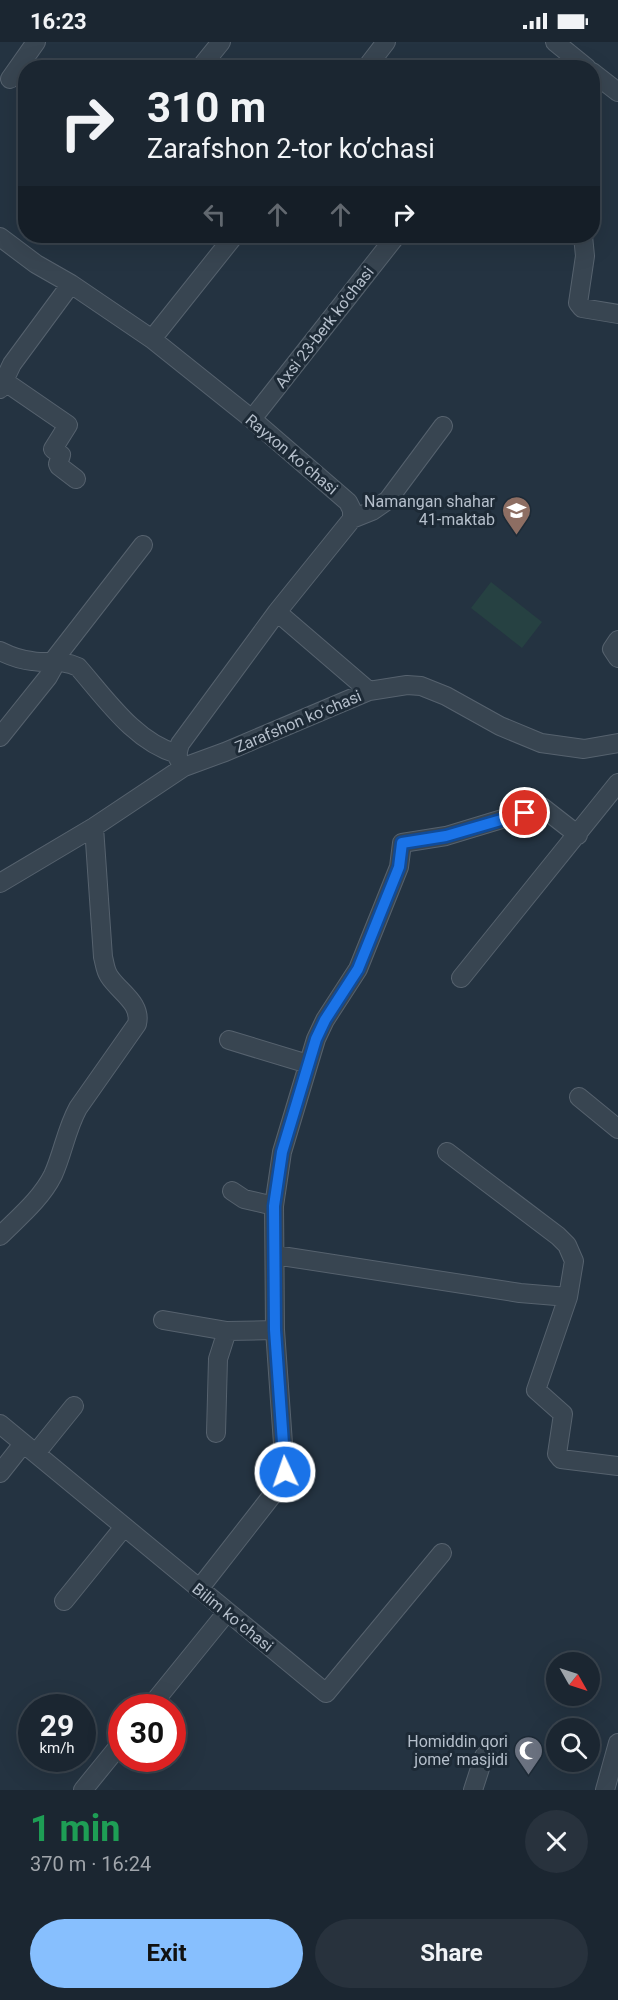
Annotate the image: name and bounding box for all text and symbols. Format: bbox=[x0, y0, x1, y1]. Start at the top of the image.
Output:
text: 16:23 bbox=[30, 9, 87, 34]
text: 310 m bbox=[147, 83, 266, 132]
icon: right bbox=[48, 84, 126, 162]
text: Zarafshon 2-tor koʼchasi bbox=[147, 133, 435, 165]
icon: left bbox=[198, 198, 231, 231]
icon: ahead bbox=[261, 198, 294, 231]
icon: ahead bbox=[324, 198, 357, 231]
icon: right bbox=[387, 198, 420, 231]
street label: Аxsi 23-berk koʼchasi bbox=[271, 263, 378, 392]
street label: Rayxon koʻchasi bbox=[242, 410, 342, 498]
place label: Namangan shahar 41-maktab bbox=[364, 492, 496, 529]
school or university icon: Namangan shahar 41-maktab bbox=[500, 494, 532, 536]
street label: Zarafshon koʻchasi bbox=[232, 686, 364, 757]
pin bbox=[499, 787, 550, 838]
icon: arrive bbox=[508, 796, 541, 829]
position arrow bbox=[253, 1440, 317, 1504]
street label: Bilim koʻchasi bbox=[188, 1579, 277, 1656]
north arrow bbox=[546, 1652, 600, 1706]
map controls bbox=[546, 1652, 600, 1772]
speed limit sign: 30 bbox=[108, 1694, 186, 1772]
text: 29 bbox=[40, 1708, 74, 1743]
button: search bbox=[546, 1718, 600, 1772]
place label: Homiddin qori jome’ masjidi bbox=[407, 1732, 508, 1769]
mosque icon: Homiddin qori jome’ masjidi bbox=[513, 1734, 545, 1776]
text: km/h bbox=[39, 1739, 75, 1757]
text: 1 min bbox=[30, 1808, 121, 1850]
button: close bbox=[525, 1810, 588, 1873]
text: 370 m · 16:24 bbox=[30, 1852, 151, 1876]
button: Exit bbox=[30, 1919, 303, 1988]
button: Share bbox=[315, 1919, 588, 1988]

